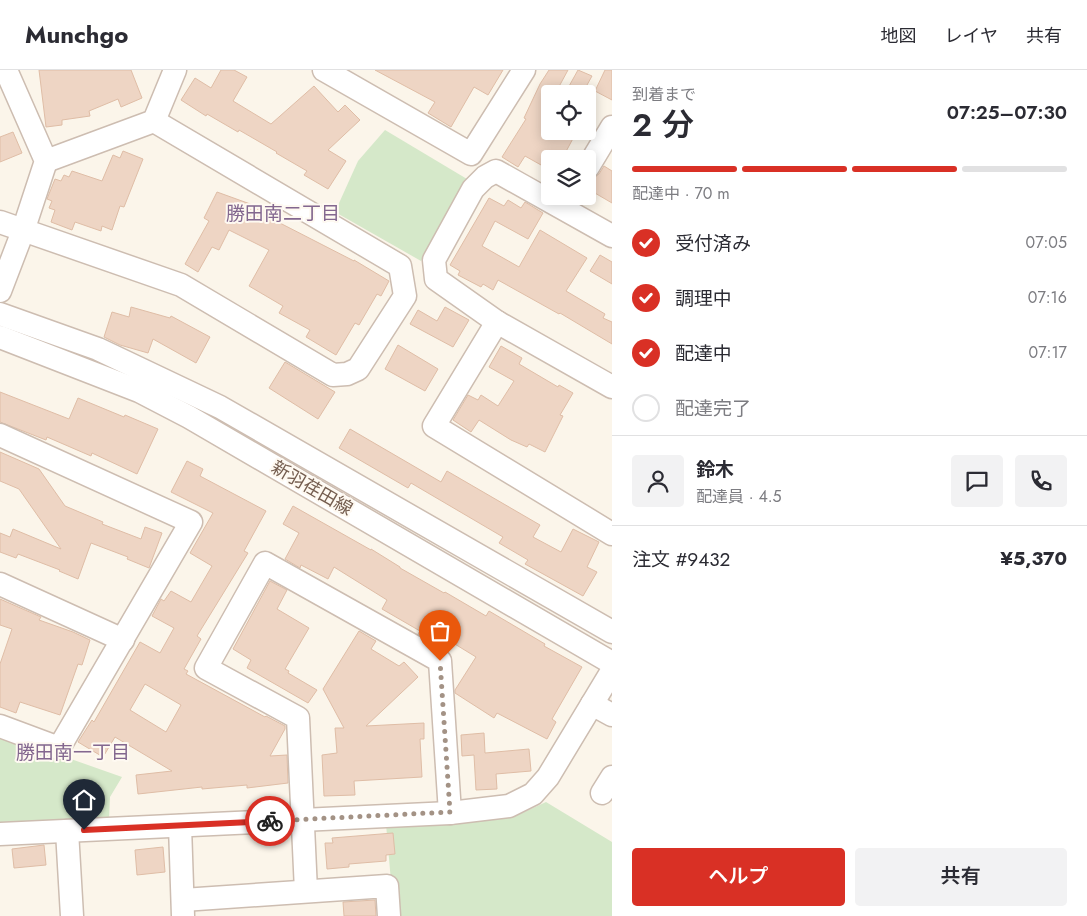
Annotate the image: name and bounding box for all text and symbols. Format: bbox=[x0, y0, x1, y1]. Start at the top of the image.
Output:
text: Munchgo bbox=[25, 17, 128, 52]
text: 地図 bbox=[881, 23, 917, 49]
text: レイヤ bbox=[945, 23, 998, 49]
text: 共有 bbox=[1026, 23, 1062, 49]
text: 到着まで bbox=[632, 83, 696, 106]
map controls bbox=[541, 85, 596, 205]
button: locate bbox=[541, 85, 596, 140]
text: 07:25–07:30 bbox=[947, 99, 1067, 126]
text: 2 分 bbox=[632, 102, 694, 148]
button: layers bbox=[541, 150, 596, 205]
text: 配達中 · 70 m bbox=[632, 182, 730, 205]
district label: 勝田南二丁目 bbox=[226, 200, 340, 227]
icon: check bbox=[632, 229, 660, 257]
text: 受付済み bbox=[675, 230, 751, 257]
text: 07:05 bbox=[1026, 231, 1067, 254]
icon: check bbox=[632, 284, 660, 312]
text: 調理中 bbox=[675, 285, 732, 312]
text: 07:16 bbox=[1028, 286, 1067, 309]
icon: check bbox=[632, 339, 660, 367]
text: 配達中 bbox=[675, 340, 732, 367]
text: 07:17 bbox=[1029, 341, 1067, 364]
text: 配達完了 bbox=[675, 395, 751, 422]
street label: 新羽荏田線 bbox=[267, 454, 357, 522]
button: person bbox=[632, 455, 684, 507]
button: chat bbox=[951, 455, 1003, 507]
button: phone bbox=[1015, 455, 1067, 507]
text: 鈴木 bbox=[696, 456, 734, 483]
text: 配達員 · 4.5 bbox=[696, 485, 782, 508]
text: ¥5,370 bbox=[1000, 545, 1067, 572]
text: 注文 #9432 bbox=[632, 546, 730, 573]
pin bbox=[419, 610, 461, 661]
icon: bag bbox=[426, 617, 454, 645]
district label: 勝田南一丁目 bbox=[16, 739, 130, 766]
pin bbox=[63, 779, 105, 830]
icon: home bbox=[70, 786, 98, 814]
courier bbox=[245, 796, 295, 846]
icon: bike bbox=[256, 807, 284, 835]
button: ヘルプ bbox=[632, 848, 845, 906]
button: 共有 bbox=[855, 848, 1067, 906]

